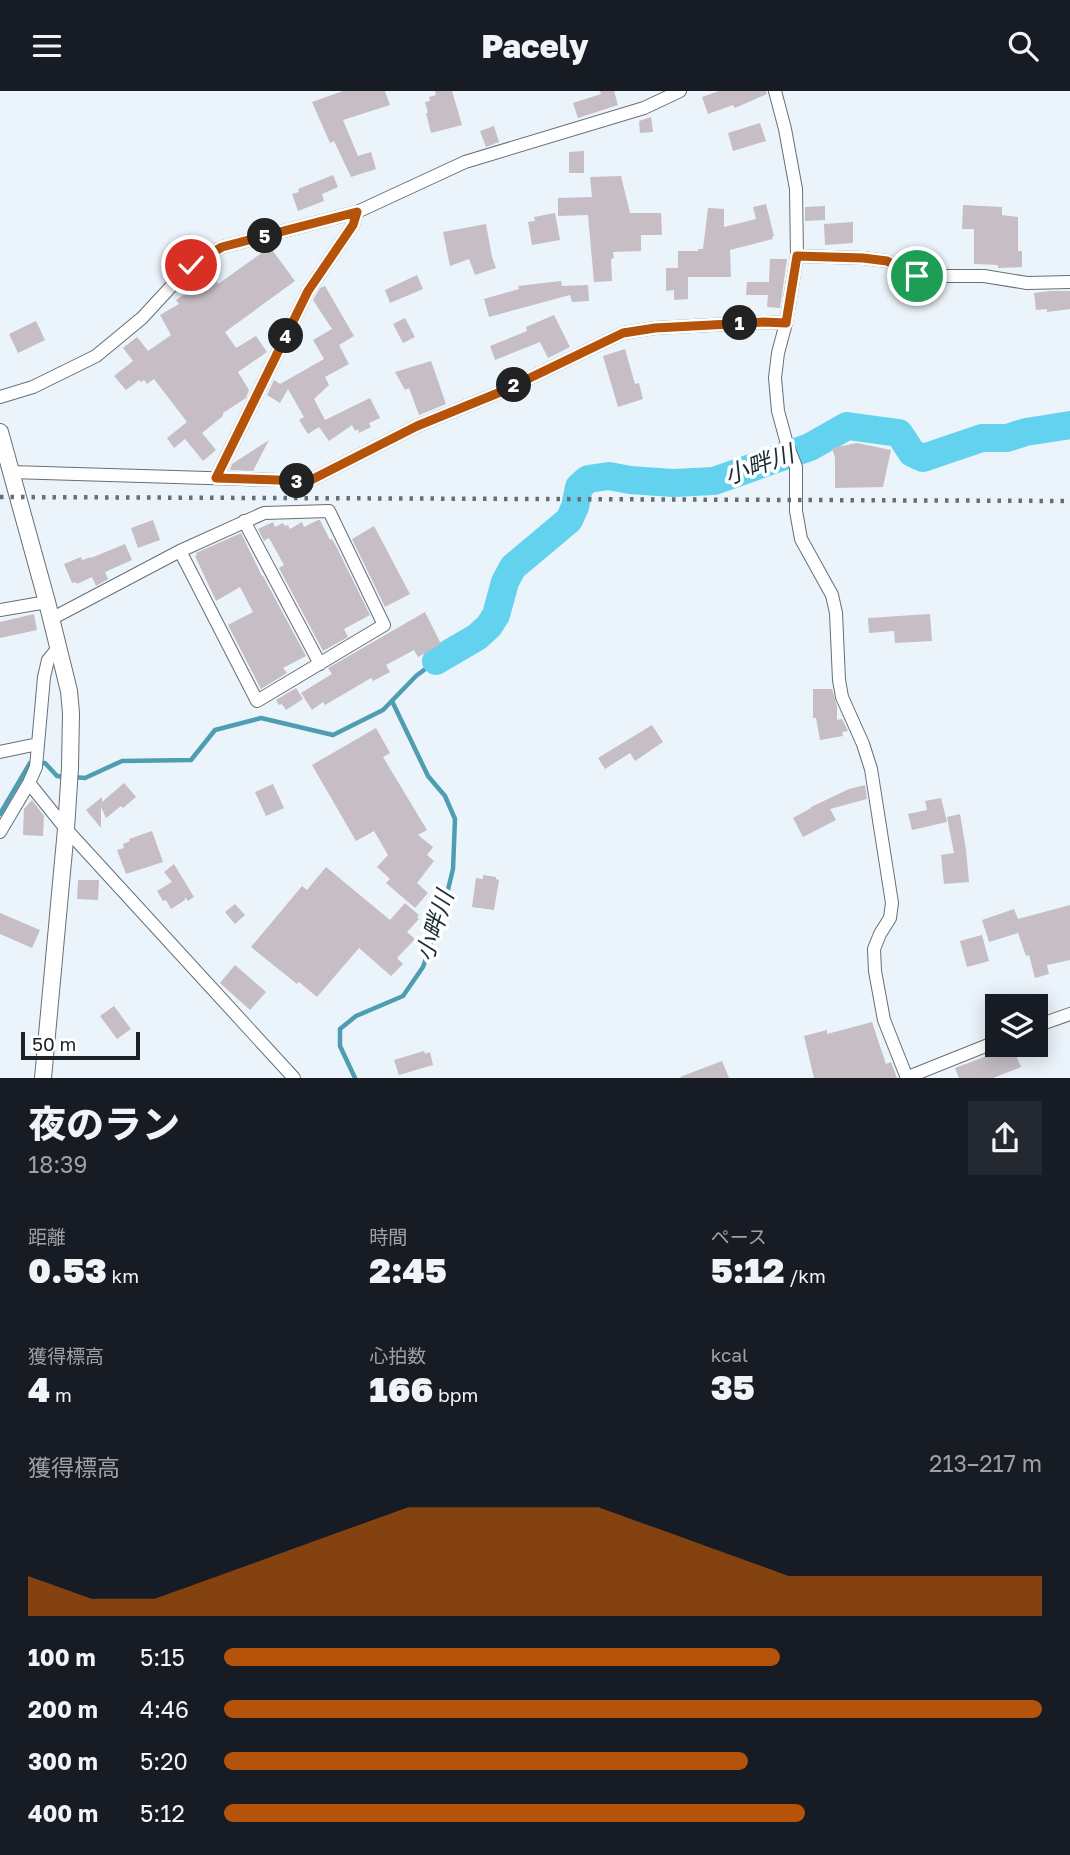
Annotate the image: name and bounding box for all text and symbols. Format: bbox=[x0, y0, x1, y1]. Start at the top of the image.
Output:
icon: menu bbox=[28, 27, 66, 65]
text: Pacely bbox=[481, 27, 589, 65]
icon: search bbox=[1004, 27, 1042, 65]
pin: 5 bbox=[247, 219, 282, 253]
text: 5 bbox=[259, 224, 270, 247]
pin bbox=[161, 235, 221, 295]
icon: check bbox=[172, 246, 210, 284]
pin bbox=[887, 246, 947, 306]
icon: arrive bbox=[898, 257, 936, 295]
pin: 1 bbox=[722, 306, 758, 341]
text: 1 bbox=[735, 311, 744, 334]
pin: 4 bbox=[268, 319, 304, 353]
text: 4 bbox=[280, 324, 291, 347]
pin: 2 bbox=[496, 367, 532, 403]
text: 2 bbox=[508, 373, 519, 396]
water label: 小畔川 bbox=[720, 437, 800, 490]
pin: 3 bbox=[280, 463, 314, 499]
text: 3 bbox=[291, 469, 302, 492]
water label: 小畔川 bbox=[409, 884, 459, 964]
map controls bbox=[985, 994, 1048, 1057]
button: layers bbox=[985, 994, 1048, 1057]
scale bar bbox=[21, 1029, 140, 1061]
text: 50 m bbox=[32, 1032, 76, 1055]
text: 夜のラン bbox=[28, 1101, 180, 1146]
button: share bbox=[968, 1101, 1042, 1175]
text: 18:39 bbox=[28, 1150, 87, 1178]
text: 距離 bbox=[28, 1225, 66, 1248]
text: 時間 bbox=[369, 1225, 407, 1248]
text: ペース bbox=[711, 1225, 767, 1248]
text: 0.53 bbox=[28, 1249, 107, 1291]
text: 2:45 bbox=[369, 1249, 447, 1291]
text: 5:12 bbox=[711, 1249, 784, 1291]
text: km bbox=[107, 1264, 139, 1287]
text: /km bbox=[784, 1264, 826, 1287]
text: kcal bbox=[711, 1343, 748, 1366]
text: 獲得標高 bbox=[28, 1344, 104, 1367]
text: 心拍数 bbox=[369, 1344, 426, 1367]
text: 35 bbox=[711, 1366, 755, 1408]
text: 4 bbox=[28, 1368, 50, 1410]
text: 166 bbox=[369, 1368, 433, 1410]
text: m bbox=[50, 1383, 72, 1406]
text: bpm bbox=[433, 1383, 478, 1406]
text: 213–217 m bbox=[929, 1449, 1042, 1477]
text: 獲得標高 bbox=[28, 1453, 120, 1481]
text: 100 m bbox=[28, 1643, 96, 1671]
text: 5:15 bbox=[140, 1643, 185, 1671]
text: 200 m bbox=[28, 1695, 98, 1723]
text: 4:46 bbox=[140, 1695, 189, 1723]
text: 300 m bbox=[28, 1747, 98, 1775]
text: 5:20 bbox=[140, 1747, 188, 1775]
text: 400 m bbox=[28, 1799, 98, 1827]
text: 5:12 bbox=[140, 1799, 185, 1827]

